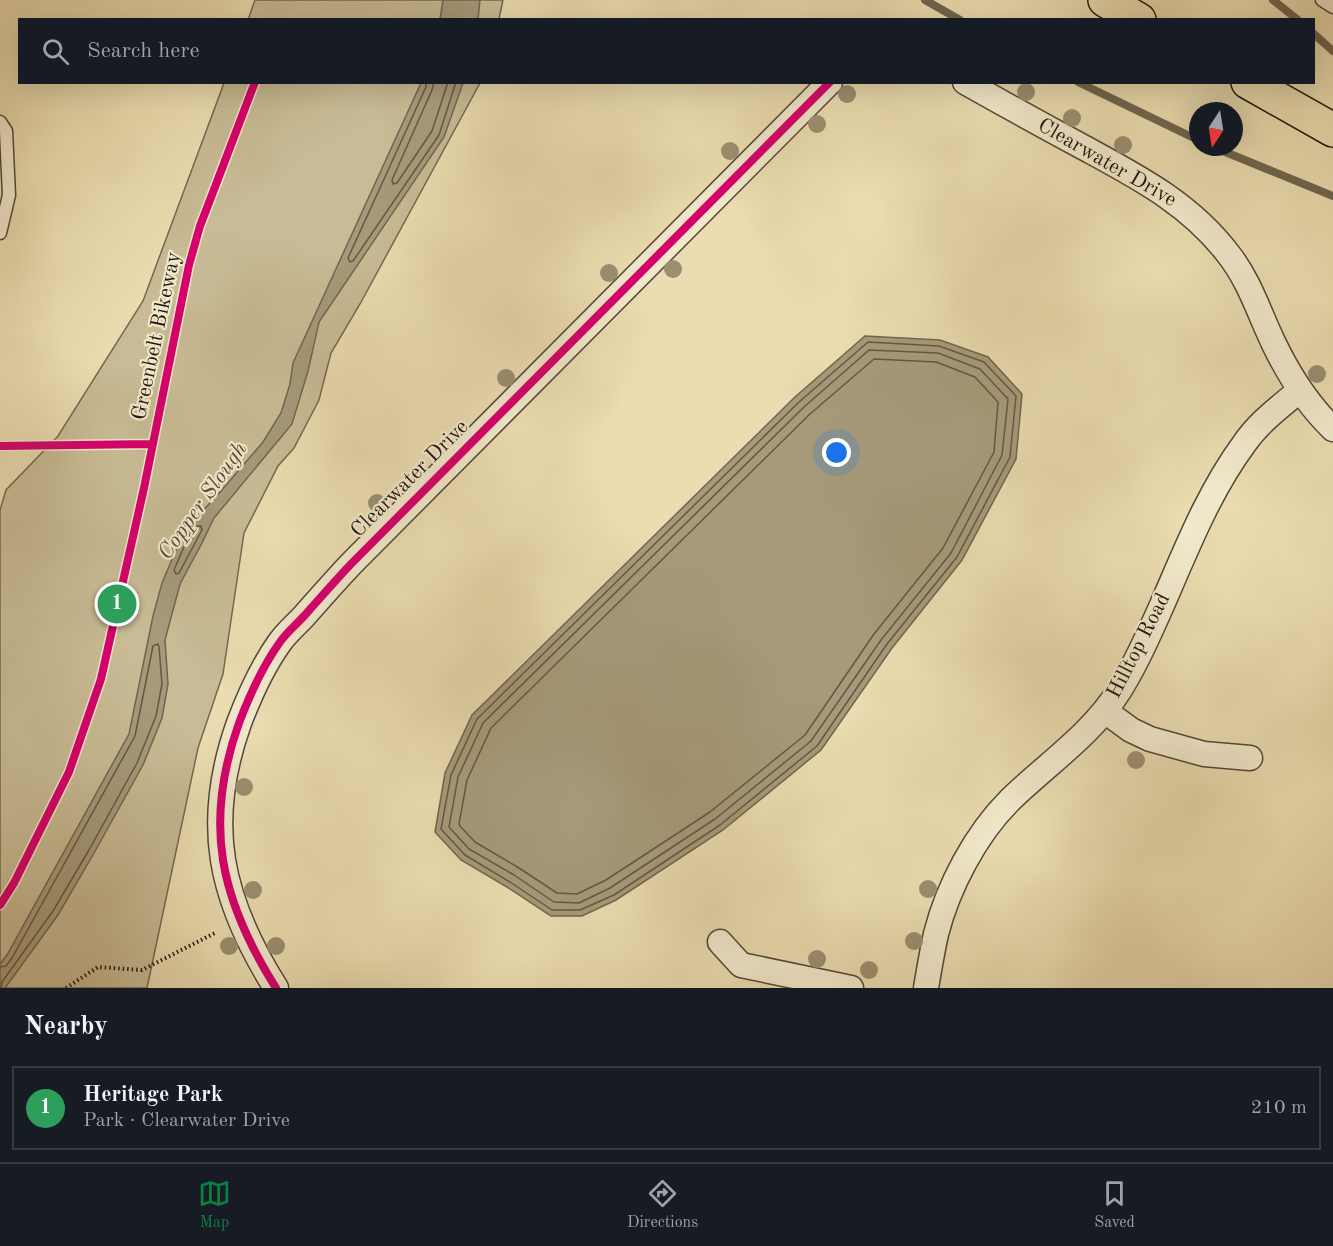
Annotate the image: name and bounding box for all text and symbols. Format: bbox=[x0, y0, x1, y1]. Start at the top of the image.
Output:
search box bbox=[18, 18, 1315, 84]
icon: search bbox=[39, 35, 72, 68]
text: Search here bbox=[87, 40, 200, 62]
north arrow bbox=[1189, 102, 1243, 156]
street label: Clearwater Drive bbox=[1034, 115, 1180, 211]
street label: Greenbelt Bikeway bbox=[129, 250, 185, 422]
street label: Clearwater Drive bbox=[347, 416, 473, 542]
water label: Copper Slough bbox=[154, 438, 252, 564]
your location bbox=[822, 438, 851, 467]
pin: 1 bbox=[98, 582, 136, 626]
street label: Hilltop Road bbox=[1104, 590, 1174, 702]
text: Nearby bbox=[24, 1014, 108, 1040]
text: Heritage Park bbox=[83, 1084, 223, 1106]
text: 1 bbox=[40, 1098, 51, 1118]
text: 210 m bbox=[1251, 1098, 1307, 1118]
text: Park · Clearwater Drive bbox=[83, 1111, 290, 1131]
tab: Map bbox=[198, 1177, 231, 1233]
tab: Directions bbox=[627, 1177, 698, 1233]
tab: Saved bbox=[1094, 1177, 1135, 1233]

